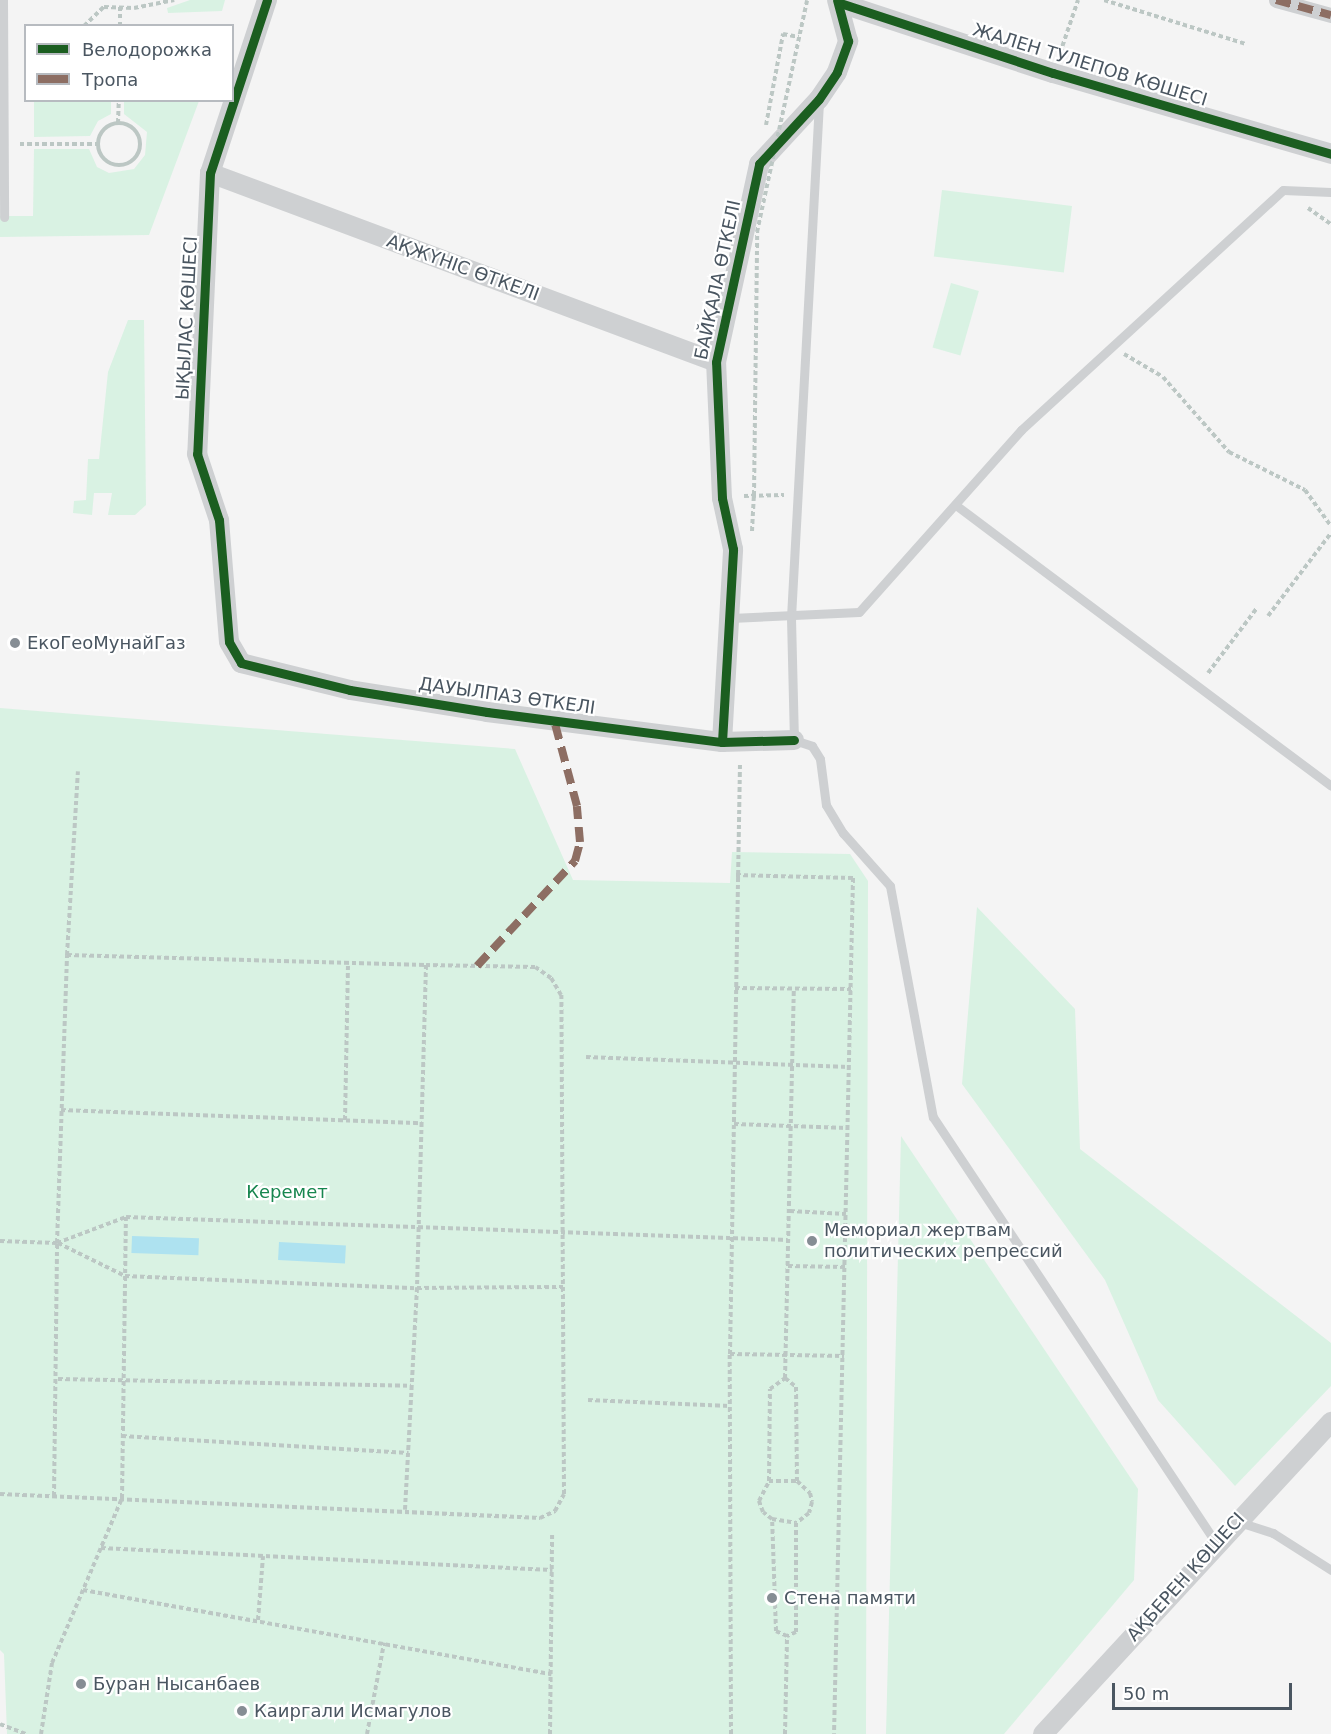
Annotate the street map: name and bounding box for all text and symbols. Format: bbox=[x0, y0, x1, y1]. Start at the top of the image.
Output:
street label: ЖАЛЕН ТУЛЕПОВ КӨШЕСІ bbox=[970, 19, 1210, 111]
legend bbox=[24, 24, 234, 102]
text: Велодорожка bbox=[82, 39, 212, 60]
text: Тропа bbox=[82, 69, 138, 90]
street label: БАЙҚАЛА ӨТКЕЛІ bbox=[690, 198, 746, 362]
street label: АҚЖҮНІС ӨТКЕЛІ bbox=[384, 230, 542, 306]
street label: ЫҚЫЛАС КӨШЕСІ bbox=[172, 235, 202, 401]
place label: ЕкоГеоМунайГаз bbox=[27, 632, 186, 654]
marker: ЕкоГеоМунайГаз bbox=[8, 636, 22, 650]
street label: ДАУЫЛПАЗ ӨТКЕЛІ bbox=[417, 673, 597, 719]
park label: Керемет bbox=[246, 1181, 328, 1203]
place label: Мемориал жертвам политических репрессий bbox=[824, 1220, 1063, 1262]
marker: Мемориал жертвам политических репрессий bbox=[805, 1234, 819, 1248]
street label: АҚБЕРЕН КӨШЕСІ bbox=[1123, 1508, 1249, 1646]
place label: Стена памяти bbox=[784, 1587, 916, 1609]
marker: Стена памяти bbox=[765, 1591, 779, 1605]
scale bar bbox=[1115, 1671, 1295, 1709]
place label: Буран Нысанбаев bbox=[93, 1673, 260, 1695]
marker: Буран Нысанбаев bbox=[74, 1677, 88, 1691]
text: 50 m bbox=[1123, 1683, 1169, 1704]
place label: Каиргали Исмагулов bbox=[254, 1700, 452, 1722]
marker: Каиргали Исмагулов bbox=[235, 1704, 249, 1718]

